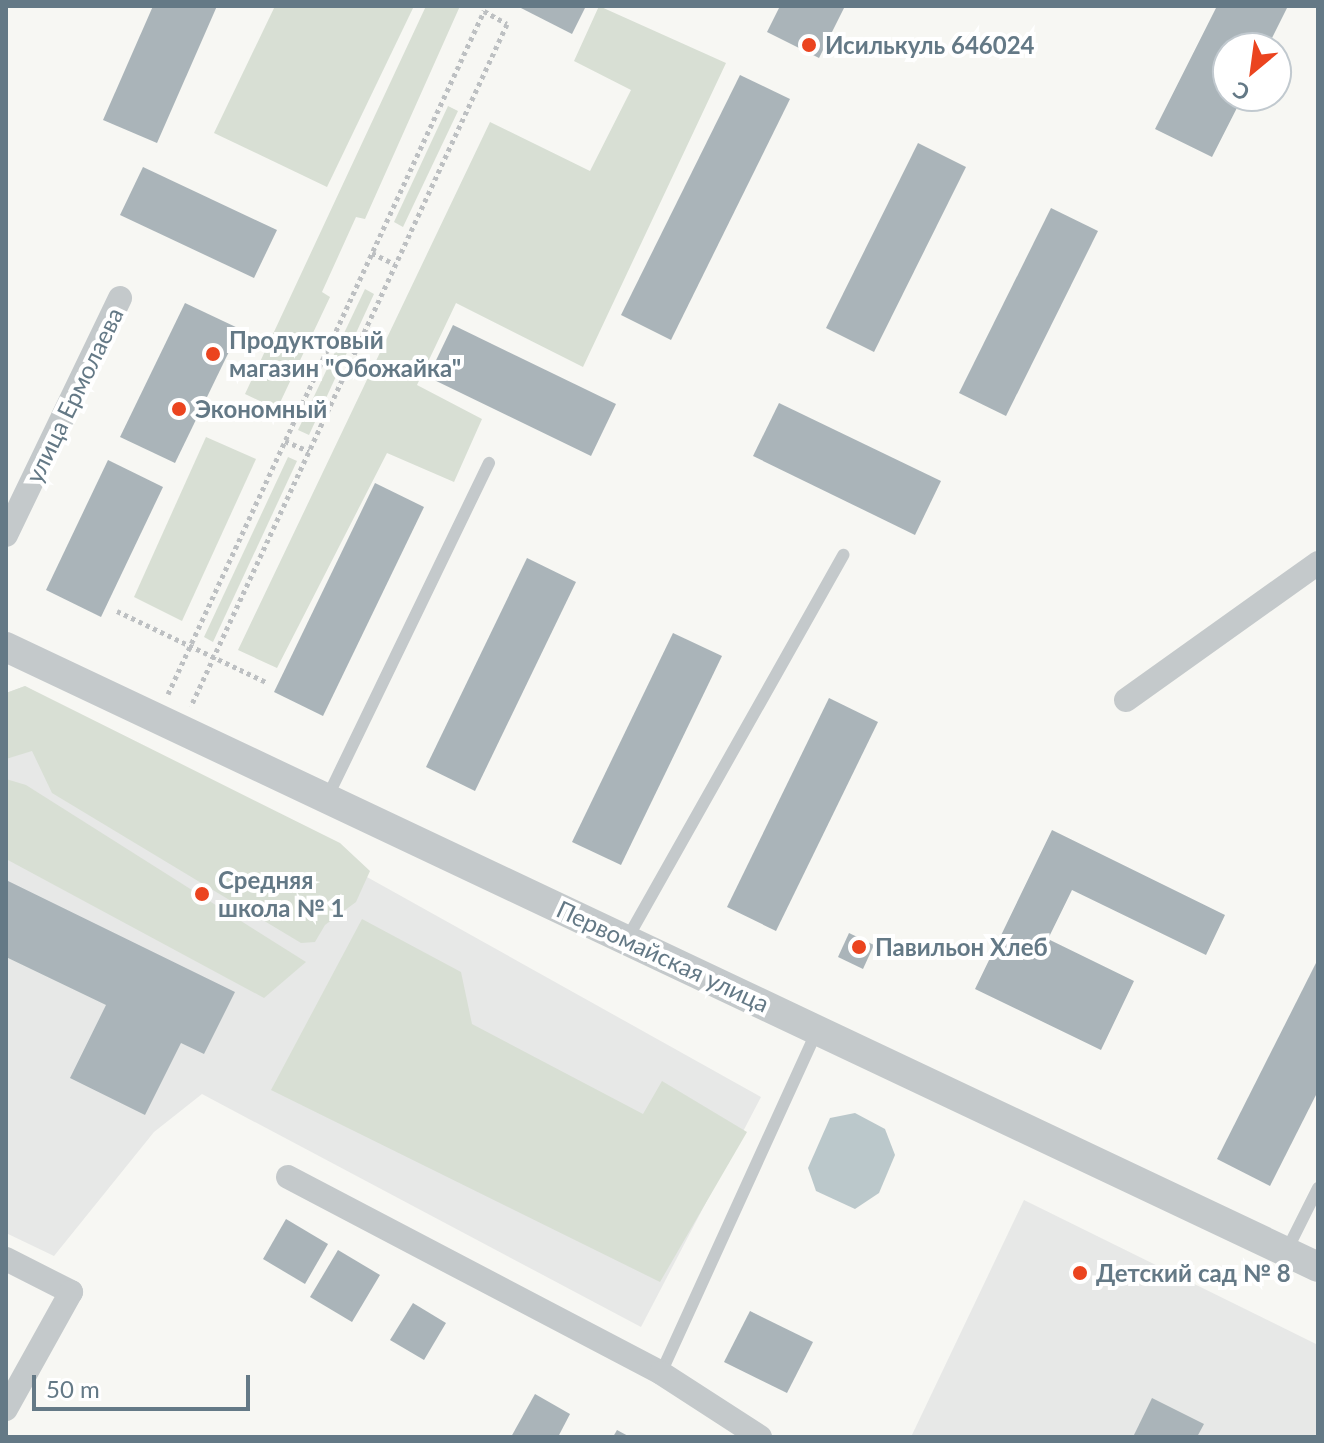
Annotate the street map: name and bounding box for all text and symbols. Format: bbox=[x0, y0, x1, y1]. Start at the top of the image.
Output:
place label: Исилькуль 646024 bbox=[825, 31, 1035, 59]
north arrow bbox=[1212, 32, 1292, 112]
marker: Исилькуль 646024 bbox=[800, 36, 818, 54]
text: С bbox=[1228, 76, 1254, 107]
street label: улица Ермолаева bbox=[19, 303, 129, 487]
place label: Продуктовый магазин "Обожайка" bbox=[229, 326, 461, 382]
marker: Продуктовый магазин "Обожайка" bbox=[204, 345, 222, 363]
place label: Экономный bbox=[195, 395, 327, 423]
marker: Экономный bbox=[170, 400, 188, 418]
place label: Средняя школа № 1 bbox=[218, 866, 344, 922]
marker: Средняя школа № 1 bbox=[193, 885, 211, 903]
street label: Первомайская улица bbox=[552, 894, 774, 1018]
place label: Павильон Хлеб bbox=[875, 933, 1048, 961]
marker: Павильон Хлеб bbox=[850, 938, 868, 956]
place label: Детский сад № 8 bbox=[1096, 1259, 1291, 1287]
marker: Детский сад № 8 bbox=[1071, 1264, 1089, 1282]
scale bar bbox=[36, 1359, 254, 1409]
text: 50 m bbox=[46, 1374, 100, 1403]

